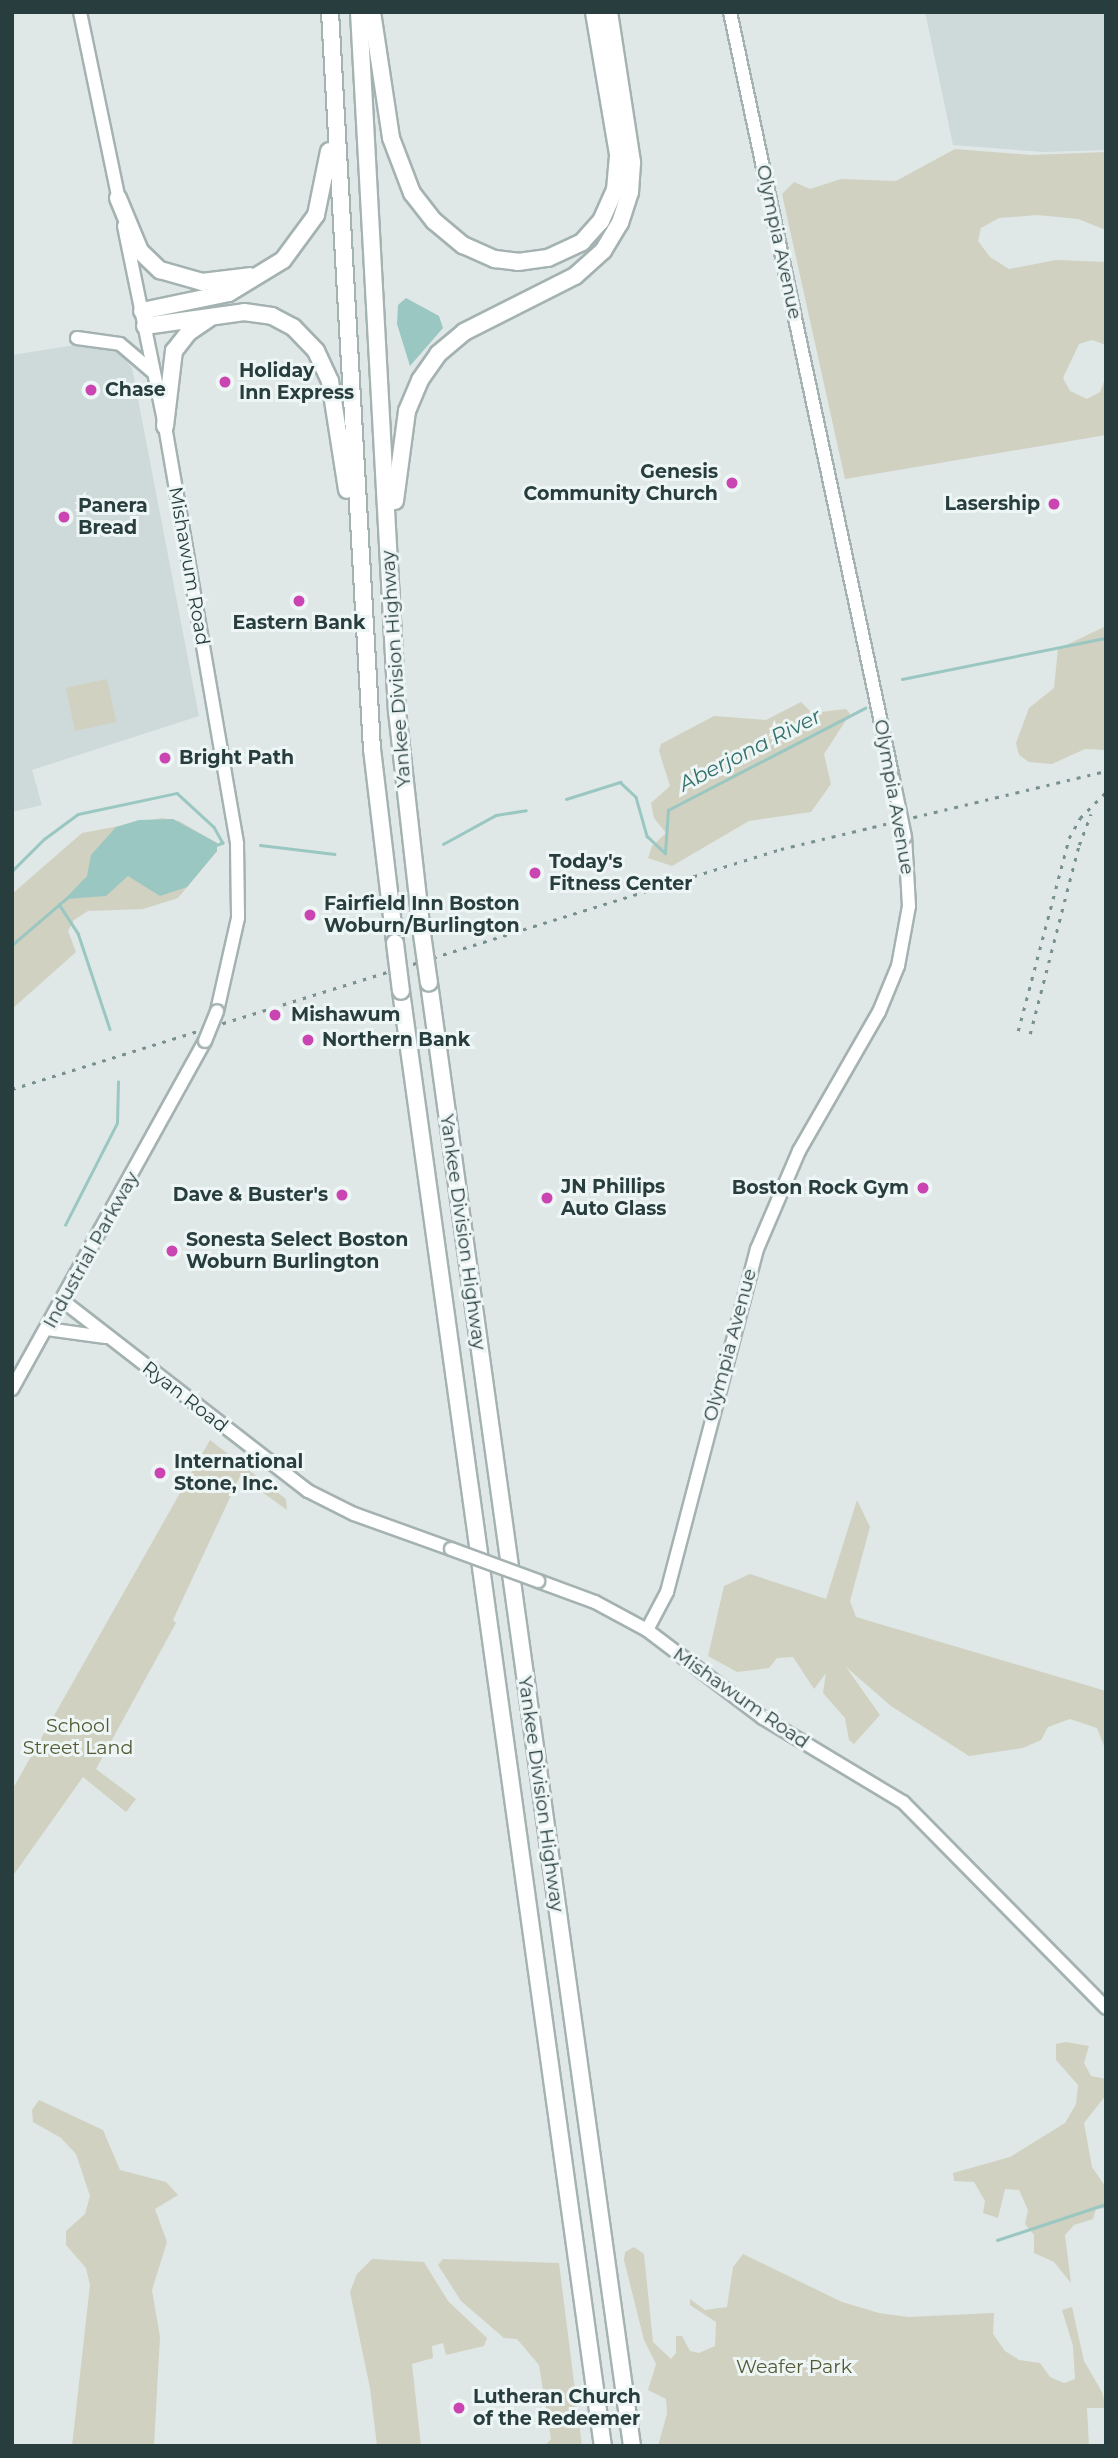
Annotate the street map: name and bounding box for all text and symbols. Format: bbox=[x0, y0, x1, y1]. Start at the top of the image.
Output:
street label: Olympia Avenue bbox=[751, 163, 807, 321]
place label: Holiday Inn Express bbox=[239, 360, 354, 404]
marker: Holiday Inn Express bbox=[217, 374, 233, 390]
place label: Chase bbox=[105, 379, 166, 401]
marker: Chase bbox=[83, 382, 99, 398]
place label: Genesis Community Church bbox=[524, 461, 718, 505]
marker: Genesis Community Church bbox=[724, 475, 740, 491]
street label: Mishawum Road bbox=[164, 485, 214, 647]
place label: Lasership bbox=[944, 493, 1040, 515]
place label: Panera Bread bbox=[78, 495, 148, 539]
marker: Lasership bbox=[1046, 496, 1062, 512]
marker: Panera Bread bbox=[56, 509, 72, 525]
street label: Yankee Division Highway bbox=[376, 550, 416, 788]
marker: Eastern Bank bbox=[291, 593, 307, 609]
place label: Eastern Bank bbox=[233, 612, 365, 634]
water label: Aberjona River bbox=[675, 703, 825, 797]
street label: Olympia Avenue bbox=[869, 718, 919, 876]
place label: Bright Path bbox=[179, 747, 294, 769]
marker: Bright Path bbox=[157, 750, 173, 766]
place label: Today's Fitness Center bbox=[549, 851, 693, 895]
marker: Today's Fitness Center bbox=[527, 865, 543, 881]
place label: Fairfield Inn Boston Woburn/Burlington bbox=[324, 893, 520, 937]
marker: Fairfield Inn Boston Woburn/Burlington bbox=[302, 907, 318, 923]
place label: Mishawum bbox=[291, 1004, 400, 1026]
marker: Mishawum bbox=[265, 1005, 285, 1025]
place label: Northern Bank bbox=[322, 1029, 470, 1051]
marker: Northern Bank bbox=[300, 1032, 316, 1048]
street label: Yankee Division Highway bbox=[435, 1113, 491, 1351]
street label: Industrial Parkway bbox=[38, 1168, 144, 1332]
place label: JN Phillips Auto Glass bbox=[561, 1176, 666, 1220]
place label: Boston Rock Gym bbox=[732, 1177, 909, 1199]
marker: Boston Rock Gym bbox=[915, 1180, 931, 1196]
place label: Dave & Buster's bbox=[173, 1184, 328, 1206]
marker: Dave & Buster's bbox=[334, 1187, 350, 1203]
marker: JN Phillips Auto Glass bbox=[539, 1190, 555, 1206]
place label: Sonesta Select Boston Woburn Burlington bbox=[186, 1229, 408, 1273]
marker: Sonesta Select Boston Woburn Burlington bbox=[164, 1243, 180, 1259]
street label: Olympia Avenue bbox=[699, 1266, 761, 1424]
street label: Ryan Road bbox=[138, 1357, 232, 1437]
place label: International Stone, Inc. bbox=[174, 1451, 303, 1495]
marker: International Stone, Inc. bbox=[152, 1465, 168, 1481]
street label: Mishawum Road bbox=[669, 1643, 813, 1753]
street label: Yankee Division Highway bbox=[513, 1675, 569, 1913]
park label: School Street Land bbox=[23, 1715, 133, 1759]
park label: Weafer Park bbox=[736, 2356, 852, 2378]
place label: Lutheran Church of the Redeemer bbox=[473, 2386, 641, 2430]
marker: Lutheran Church of the Redeemer bbox=[451, 2400, 467, 2416]

